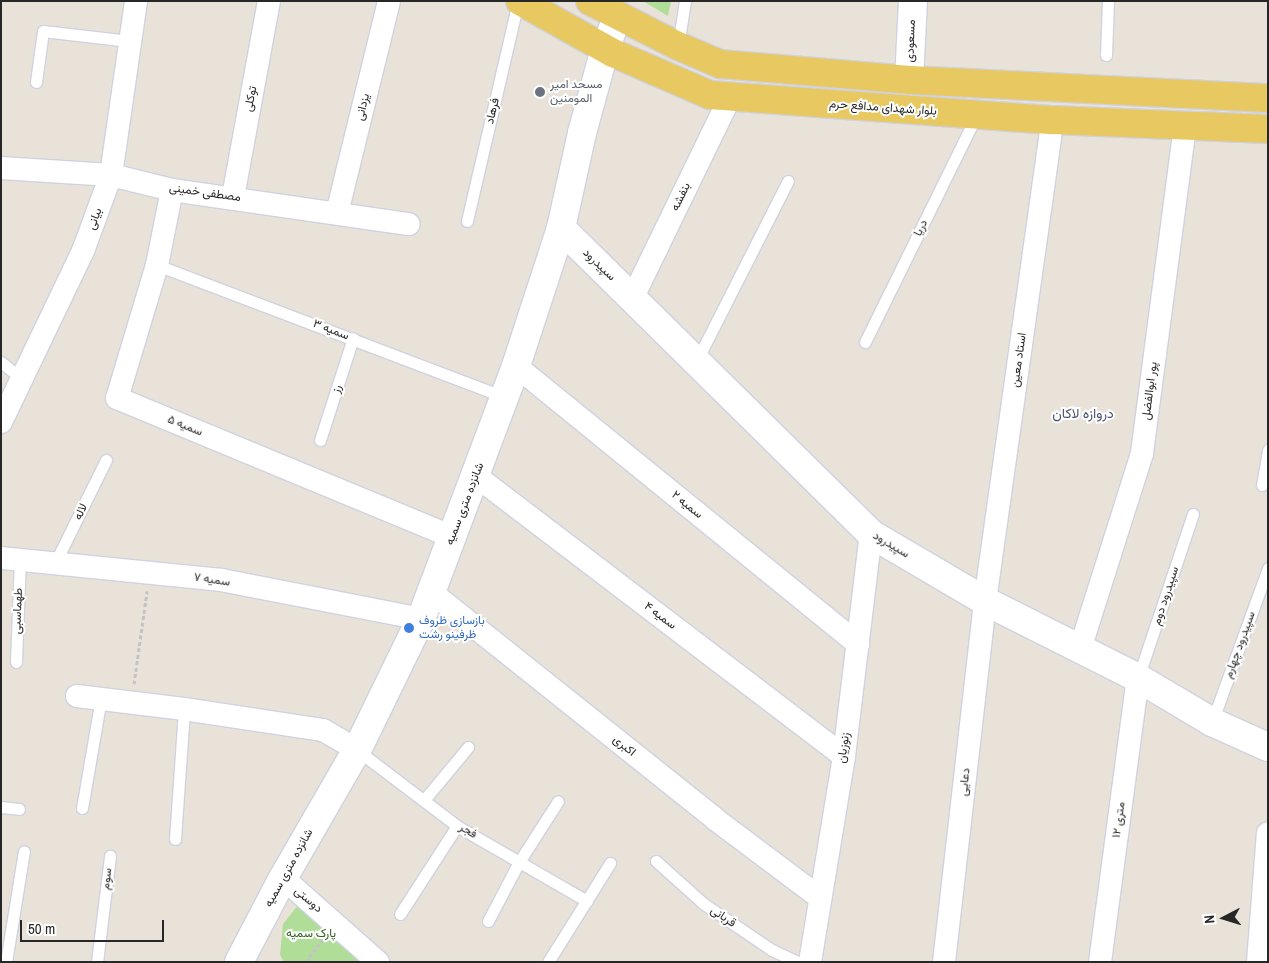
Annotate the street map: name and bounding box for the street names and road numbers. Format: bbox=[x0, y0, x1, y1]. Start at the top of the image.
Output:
street label: مسعودی bbox=[903, 19, 919, 63]
street label: توکلی bbox=[241, 85, 261, 113]
street label: یزدانی bbox=[353, 92, 373, 122]
street label: فرهاد bbox=[483, 97, 503, 125]
street label: بلوار شهدای مدافع حرم bbox=[829, 97, 937, 119]
street label: بنفشه bbox=[668, 180, 694, 214]
street label: مصطفی خمینی bbox=[168, 181, 242, 205]
street label: بیانی bbox=[84, 206, 106, 232]
street label: دریا bbox=[911, 217, 931, 239]
street label: سپیدرود bbox=[580, 246, 618, 284]
street label: سمیه ۳ bbox=[311, 317, 351, 343]
street label: استاد معین bbox=[1008, 332, 1030, 388]
street label: پور ابوالفضل bbox=[1139, 361, 1161, 421]
street label: رز bbox=[329, 383, 345, 395]
street label: سمیه ۵ bbox=[165, 412, 205, 440]
street label: شانزده متری سمیه bbox=[443, 461, 487, 547]
street label: سمیه ۲ bbox=[669, 488, 705, 522]
street label: لاله bbox=[71, 501, 91, 523]
street label: سپیدرود bbox=[870, 529, 912, 561]
street label: سپیدرود دوم bbox=[1150, 565, 1182, 627]
street label: سمیه ۷ bbox=[193, 570, 231, 590]
street label: طهماسبی bbox=[10, 588, 26, 634]
street label: سمیه ۴ bbox=[641, 599, 679, 633]
street label: سپیدرود چهارم bbox=[1221, 610, 1259, 680]
street label: اکبری bbox=[610, 732, 638, 760]
street label: زنوزیان bbox=[835, 732, 853, 764]
street label: دعایی bbox=[956, 767, 974, 797]
street label: ۱۲ متری bbox=[1109, 801, 1129, 839]
street label: فجر bbox=[456, 820, 480, 842]
street label: شانزده متری سمیه bbox=[262, 826, 316, 910]
street label: سوم bbox=[99, 867, 115, 891]
street label: دوستی bbox=[291, 884, 325, 916]
street label: قربانی bbox=[707, 903, 739, 931]

